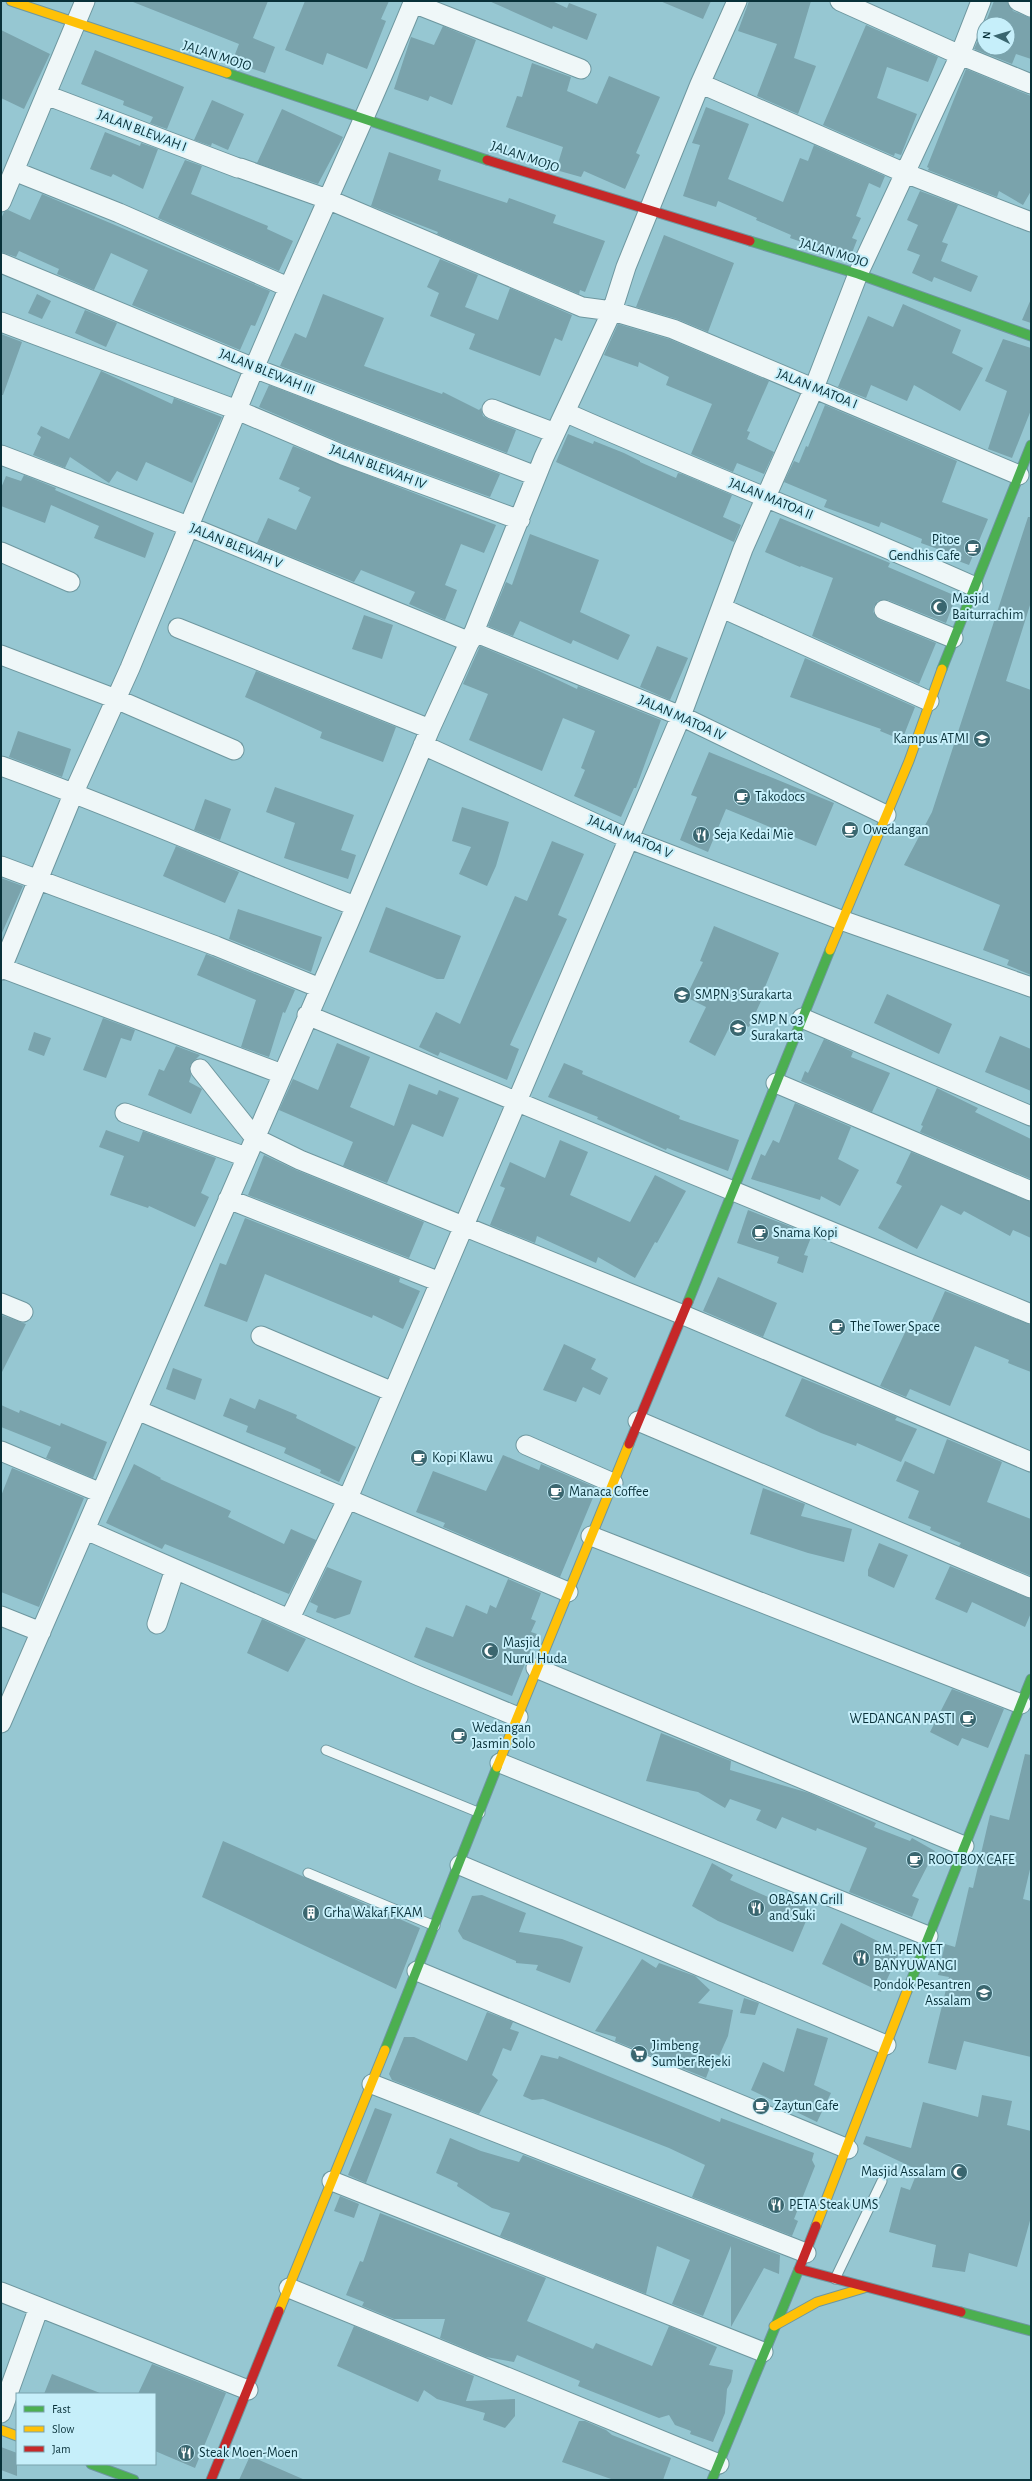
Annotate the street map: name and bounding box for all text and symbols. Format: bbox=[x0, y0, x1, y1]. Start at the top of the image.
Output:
north arrow bbox=[976, 16, 1016, 56]
text: N bbox=[981, 31, 992, 39]
street label: JALAN MOJO bbox=[181, 38, 253, 74]
street label: JALAN BLEWAH I bbox=[96, 108, 188, 154]
street label: JALAN MOJO bbox=[489, 139, 561, 175]
street label: JALAN MOJO bbox=[798, 236, 870, 270]
street label: JALAN BLEWAH III bbox=[217, 346, 317, 398]
street label: JALAN MATOA I bbox=[775, 366, 859, 412]
street label: JALAN BLEWAH IV bbox=[328, 442, 428, 492]
street label: JALAN MATOA II bbox=[727, 476, 815, 522]
street label: JALAN BLEWAH V bbox=[188, 521, 284, 571]
place label: Pitoe Gendhis Cafe bbox=[889, 533, 960, 563]
cafe icon: Pitoe Gendhis Cafe bbox=[963, 538, 983, 558]
place label: Masjid Baiturrachim bbox=[952, 592, 1023, 622]
mosque icon: Masjid Baiturrachim bbox=[929, 597, 949, 617]
street label: JALAN MATOA IV bbox=[636, 693, 728, 743]
school or university icon: Kampus ATMI bbox=[972, 729, 992, 749]
place label: Kampus ATMI bbox=[893, 732, 969, 746]
cafe icon: Takodocs bbox=[732, 787, 752, 807]
place label: Takodocs bbox=[755, 790, 805, 804]
street label: JALAN MATOA V bbox=[586, 813, 674, 861]
cafe icon: Owedangan bbox=[840, 820, 860, 840]
place label: Owedangan bbox=[863, 823, 929, 837]
restaurant icon: Seja Kedai Mie bbox=[691, 825, 711, 845]
place label: Seja Kedai Mie bbox=[714, 828, 793, 842]
school or university icon: SMPN 3 Surakarta bbox=[672, 985, 692, 1005]
place label: SMPN 3 Surakarta bbox=[695, 988, 793, 1002]
place label: SMP N 03 Surakarta bbox=[751, 1013, 804, 1043]
school or university icon: SMP N 03 Surakarta bbox=[728, 1018, 748, 1038]
cafe icon: Snama Kopi bbox=[750, 1223, 770, 1243]
place label: Snama Kopi bbox=[773, 1226, 838, 1240]
cafe icon: The Tower Space bbox=[827, 1317, 847, 1337]
place label: The Tower Space bbox=[850, 1320, 940, 1334]
cafe icon: Kopi Klawu bbox=[409, 1448, 429, 1468]
place label: Kopi Klawu bbox=[432, 1451, 493, 1465]
cafe icon: Manaca Coffee bbox=[546, 1482, 566, 1502]
place label: Manaca Coffee bbox=[569, 1485, 649, 1499]
place label: Masjid Nurul Huda bbox=[503, 1636, 568, 1666]
mosque icon: Masjid Nurul Huda bbox=[480, 1641, 500, 1661]
cafe icon: WEDANGAN PASTI bbox=[958, 1709, 978, 1729]
place label: WEDANGAN PASTI bbox=[849, 1712, 955, 1726]
place label: Wedangan Jasmin Solo bbox=[472, 1721, 535, 1751]
cafe icon: Wedangan Jasmin Solo bbox=[449, 1726, 469, 1746]
cafe icon: ROOTBOX CAFE bbox=[905, 1850, 925, 1870]
place label: ROOTBOX CAFE bbox=[928, 1853, 1015, 1867]
place label: OBASAN Grill and Suki bbox=[769, 1893, 843, 1923]
restaurant icon: OBASAN Grill and Suki bbox=[746, 1898, 766, 1918]
building icon: Grha Wakaf FKAM bbox=[301, 1903, 321, 1923]
place label: Grha Wakaf FKAM bbox=[324, 1906, 423, 1920]
place label: RM. PENYET BANYUWANGI bbox=[874, 1943, 957, 1973]
restaurant icon: RM. PENYET BANYUWANGI bbox=[851, 1948, 871, 1968]
place label: Pondok Pesantren Assalam bbox=[873, 1978, 971, 2008]
school or university icon: Pondok Pesantren Assalam bbox=[974, 1983, 994, 2003]
place label: Jimbeng Sumber Rejeki bbox=[652, 2039, 731, 2069]
supermarket icon: Jimbeng Sumber Rejeki bbox=[629, 2044, 649, 2064]
cafe icon: Zaytun Cafe bbox=[751, 2096, 771, 2116]
place label: Zaytun Cafe bbox=[774, 2099, 839, 2113]
mosque icon: Masjid Assalam bbox=[949, 2162, 969, 2182]
place label: Masjid Assalam bbox=[861, 2165, 946, 2179]
restaurant icon: PETA Steak UMS bbox=[766, 2195, 786, 2215]
place label: PETA Steak UMS bbox=[789, 2198, 878, 2212]
legend bbox=[16, 2393, 156, 2465]
text: Fast bbox=[52, 2403, 71, 2415]
text: Slow bbox=[52, 2423, 74, 2435]
text: Jam bbox=[52, 2443, 71, 2455]
restaurant icon: Steak Moen-Moen bbox=[176, 2443, 196, 2463]
place label: Steak Moen-Moen bbox=[199, 2446, 298, 2460]

